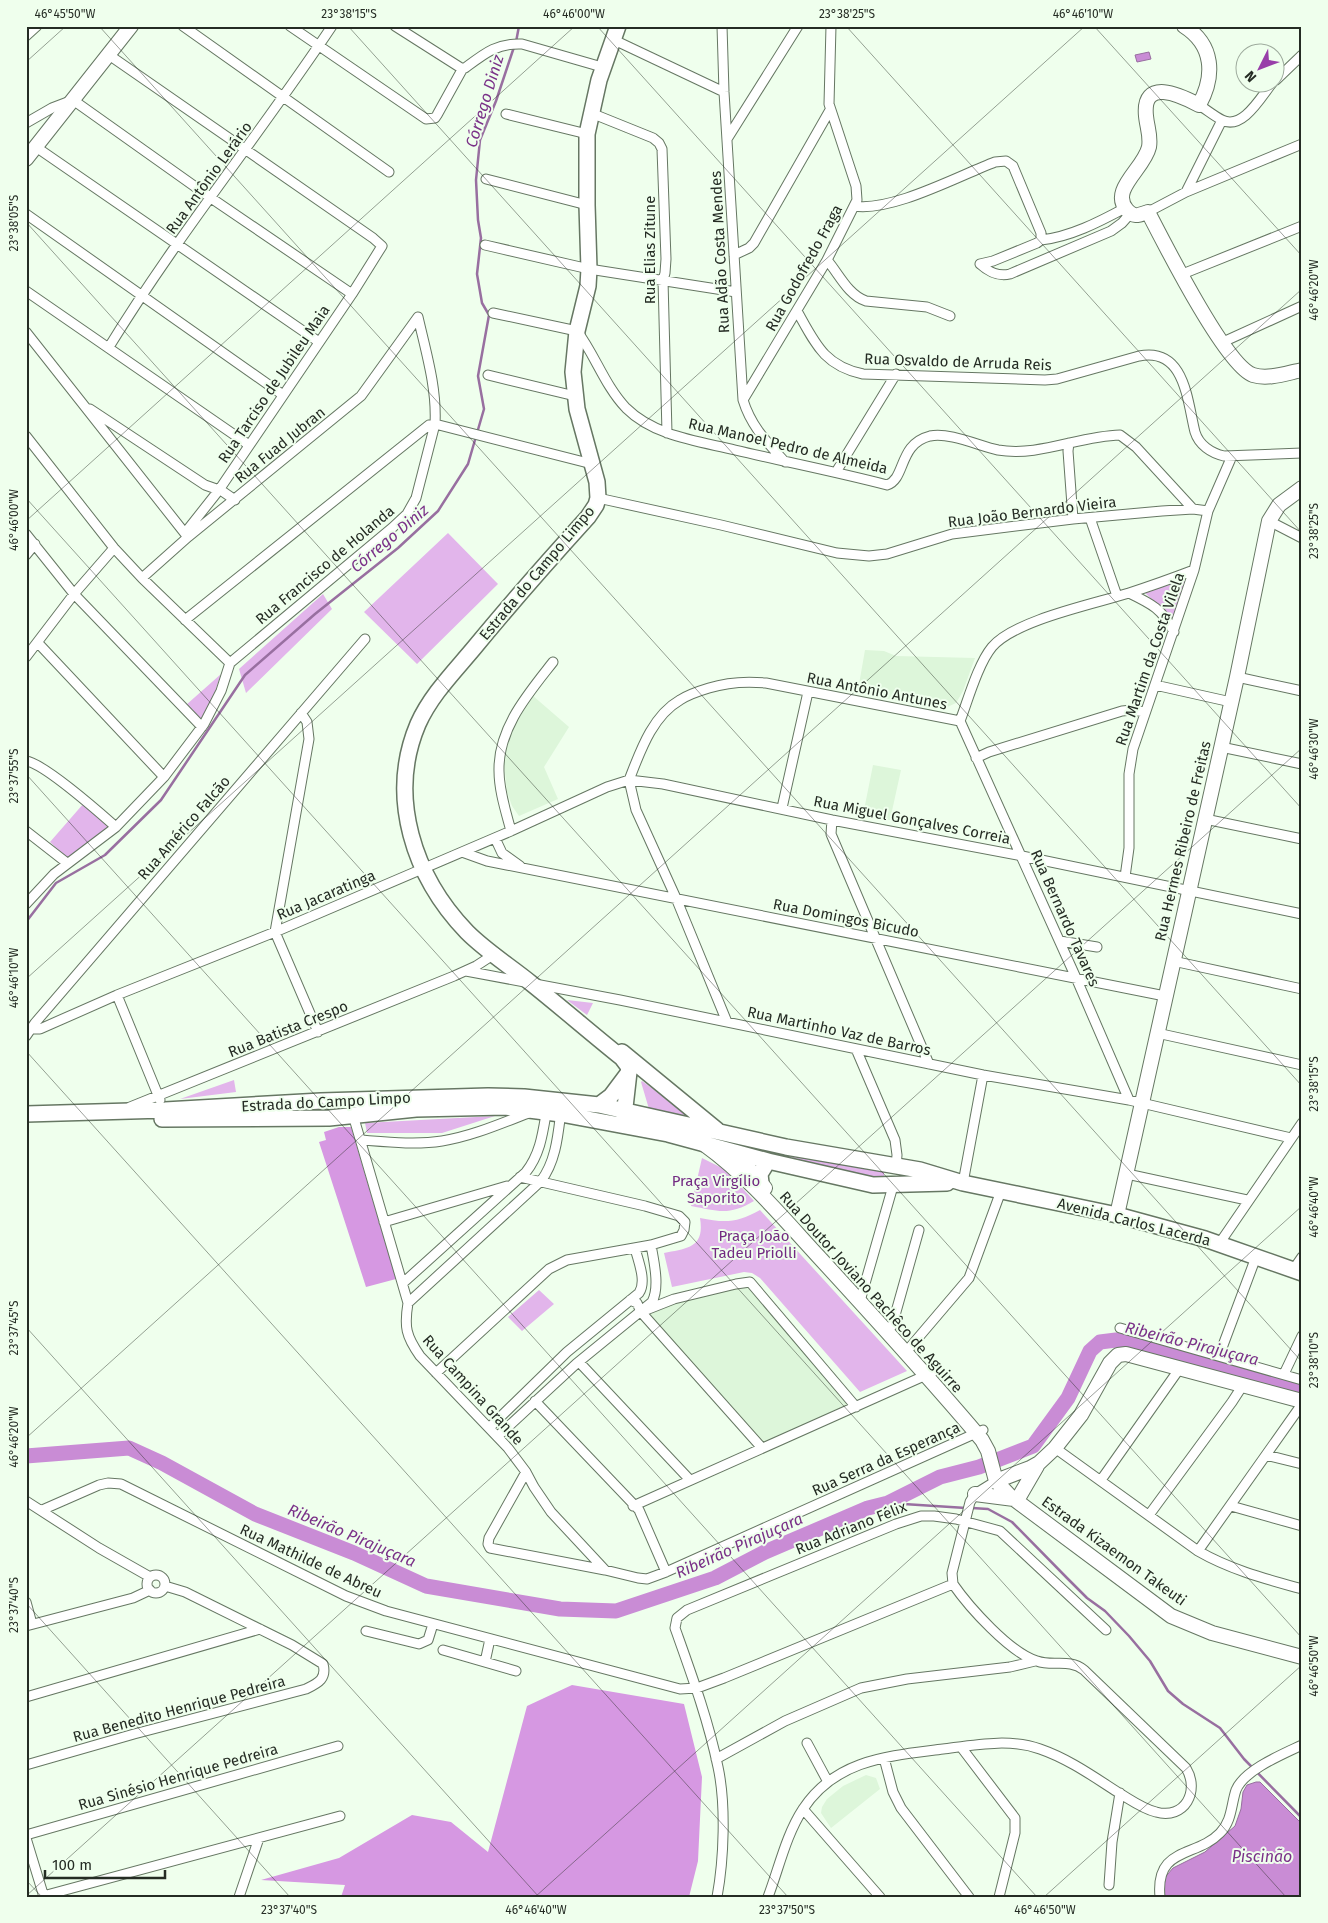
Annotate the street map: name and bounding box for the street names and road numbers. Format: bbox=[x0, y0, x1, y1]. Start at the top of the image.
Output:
street label: Rua Antônio Lerário bbox=[162, 118, 256, 238]
street label: Rua Adão Costa Mendes bbox=[707, 170, 733, 334]
street label: Rua Elias Zitune bbox=[641, 196, 659, 304]
street label: Rua Godofredo Fraga bbox=[762, 202, 846, 334]
street label: Rua Tarciso de Jubileu Maia bbox=[214, 302, 334, 466]
street label: Rua Osvaldo de Arruda Reis bbox=[864, 350, 1052, 374]
street label: Rua Fuad Jubran bbox=[231, 403, 329, 487]
street label: Rua Manoel Pedro de Almeida bbox=[687, 414, 889, 478]
street label: Rua João Bernardo Vieira bbox=[947, 493, 1117, 531]
street label: Rua Francisco de Holanda bbox=[252, 502, 398, 628]
street label: Estrada do Campo Limpo bbox=[476, 502, 598, 644]
street label: Rua Martim da Costa Vilela bbox=[1112, 570, 1188, 748]
street label: Rua Antônio Antunes bbox=[805, 669, 949, 713]
street label: Rua Hermes Ribeiro de Freitas bbox=[1151, 739, 1215, 943]
street label: Rua Américo Falcão bbox=[134, 772, 234, 884]
street label: Rua Miguel Gonçalves Correia bbox=[812, 792, 1012, 848]
street label: Rua Bernardo Tavares bbox=[1027, 847, 1103, 989]
street label: Rua Jacaratinga bbox=[274, 866, 378, 924]
street label: Rua Domingos Bicudo bbox=[771, 895, 921, 941]
street label: Rua Batista Crespo bbox=[225, 997, 351, 1061]
street label: Rua Martinho Vaz de Barros bbox=[746, 1003, 932, 1059]
street label: Estrada do Campo Limpo bbox=[241, 1089, 411, 1115]
street label: Rua Doutor Joviano Pachêco de Aguirre bbox=[776, 1188, 966, 1396]
street label: Avenida Carlos Lacerda bbox=[1055, 1194, 1213, 1250]
street label: Rua Campina Grande bbox=[419, 1331, 527, 1449]
street label: Rua Serra da Esperança bbox=[809, 1418, 963, 1500]
street label: Estrada Kizaemon Takeuti bbox=[1038, 1492, 1190, 1610]
street label: Rua Adriano Félix bbox=[793, 1497, 910, 1558]
street label: Rua Mathilde de Abreu bbox=[237, 1520, 385, 1602]
street label: Rua Benedito Henrique Pedreira bbox=[71, 1672, 287, 1746]
street label: Rua Sinésio Henrique Pedreira bbox=[76, 1740, 280, 1814]

